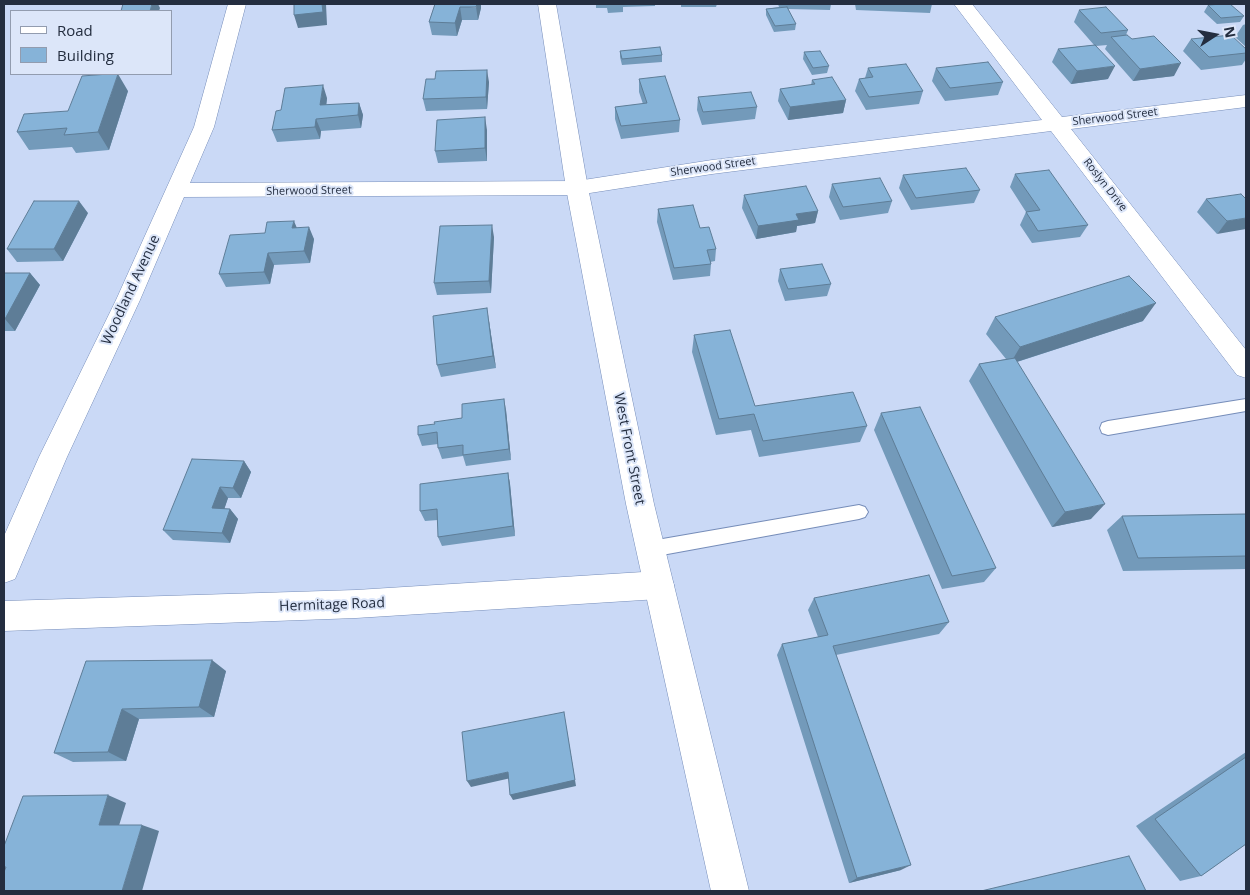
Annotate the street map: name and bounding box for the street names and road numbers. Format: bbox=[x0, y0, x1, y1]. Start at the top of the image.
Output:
street label: Sherwood Street bbox=[1072, 105, 1158, 129]
street label: Sherwood Street bbox=[670, 155, 756, 179]
street label: Roslyn Drive bbox=[1080, 156, 1130, 214]
street label: Sherwood Street bbox=[266, 184, 352, 198]
street label: Woodland Avenue bbox=[98, 232, 164, 348]
street label: West Front Street bbox=[610, 392, 648, 506]
street label: Hermitage Road bbox=[279, 595, 385, 615]

